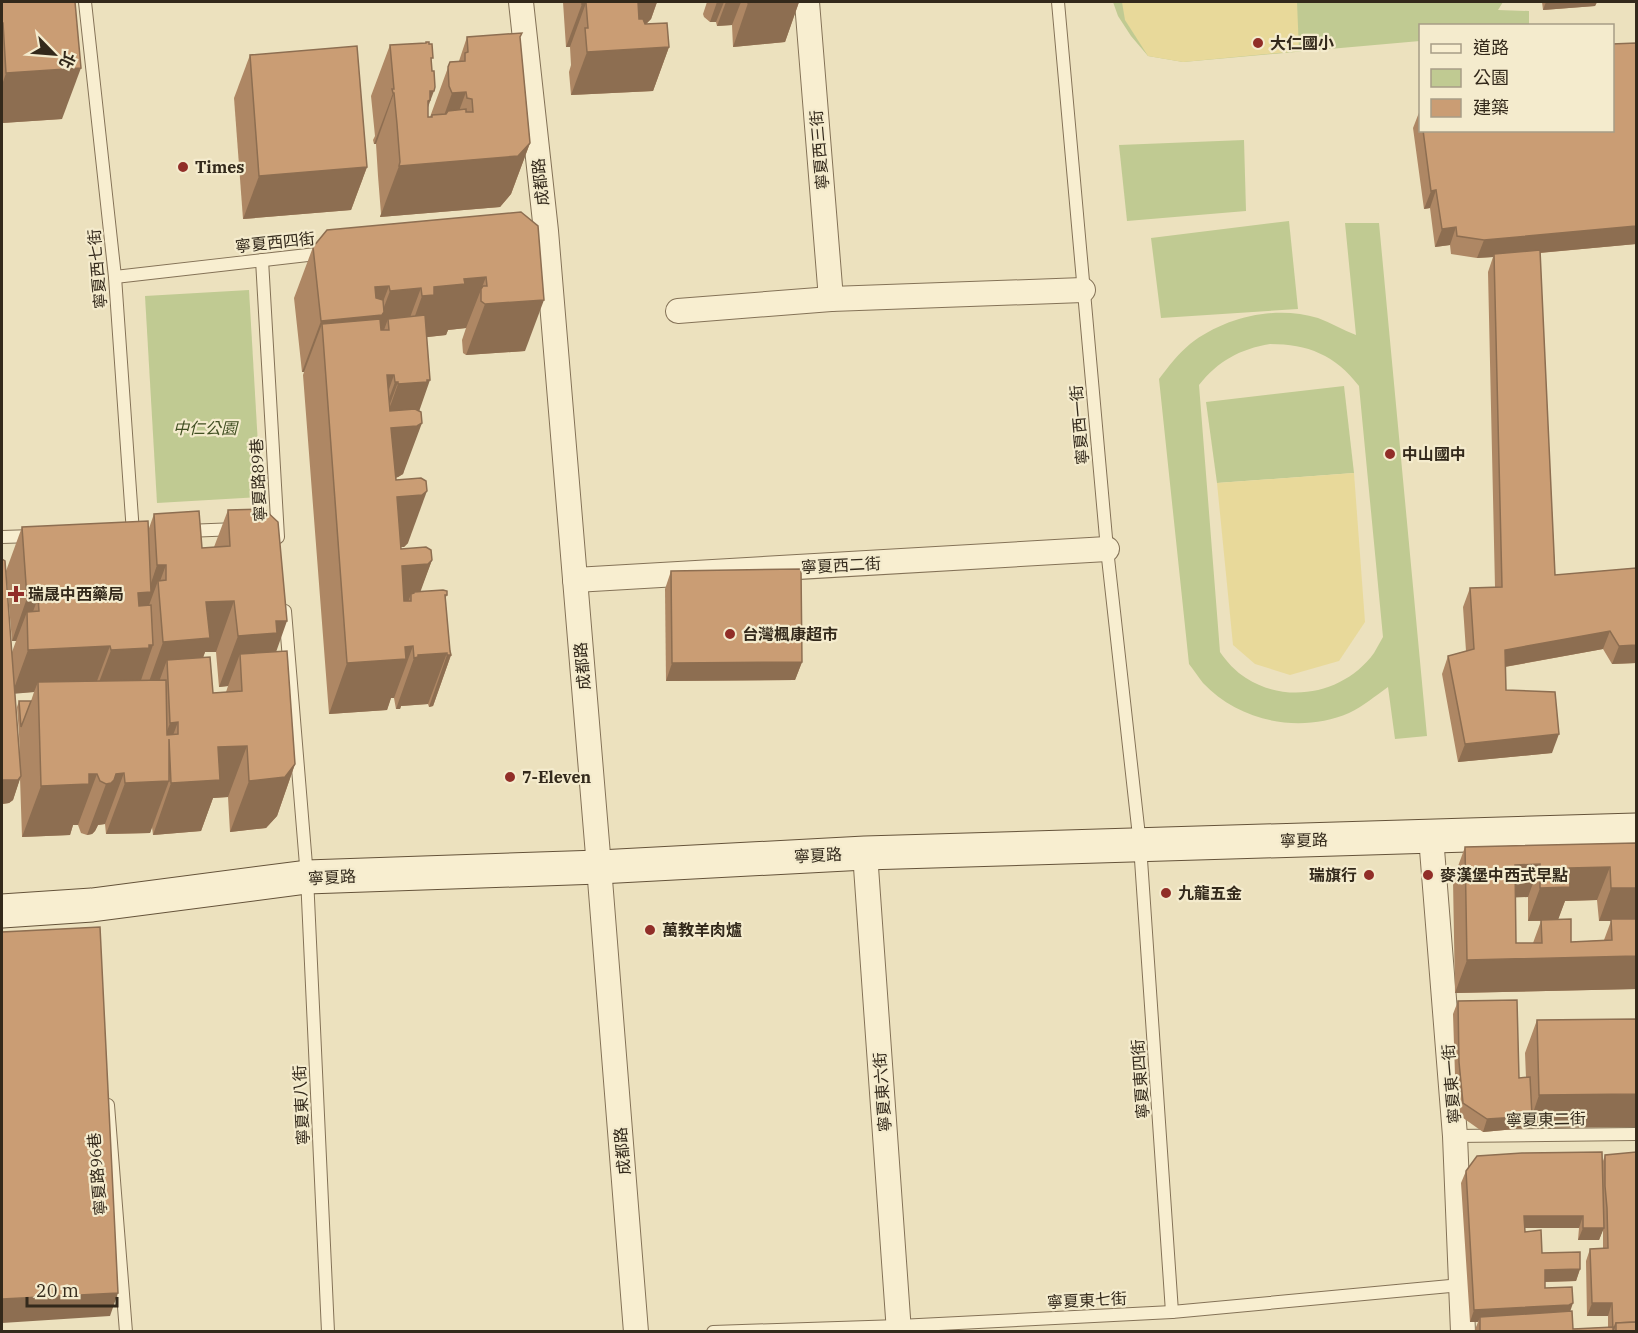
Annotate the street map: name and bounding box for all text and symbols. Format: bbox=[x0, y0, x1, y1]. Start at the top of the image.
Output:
north arrow bbox=[24, 24, 84, 84]
legend bbox=[1419, 24, 1614, 132]
place label: 大仁國小 bbox=[1270, 33, 1334, 53]
marker: 大仁國小 bbox=[1251, 36, 1265, 50]
text: 道路 bbox=[1473, 36, 1509, 59]
text: 北 bbox=[55, 49, 80, 72]
text: 公園 bbox=[1473, 66, 1509, 89]
text: 建築 bbox=[1473, 96, 1509, 119]
street label: 寧夏西三街 bbox=[806, 109, 832, 191]
place label: Times bbox=[195, 157, 244, 177]
street label: 成都路 bbox=[528, 157, 552, 207]
marker: Times bbox=[176, 160, 190, 174]
street label: 寧夏西七街 bbox=[84, 228, 110, 310]
street label: 寧夏西四街 bbox=[234, 228, 316, 256]
street label: 寧夏西一街 bbox=[1066, 384, 1092, 466]
park label: 中仁公園 bbox=[173, 418, 239, 438]
street label: 寧夏路89巷 bbox=[246, 438, 270, 522]
place label: 中山國中 bbox=[1402, 444, 1466, 464]
marker: 中山國中 bbox=[1383, 447, 1397, 461]
street label: 寧夏西二街 bbox=[801, 553, 881, 577]
place label: 瑞晟中西藥局 bbox=[28, 584, 124, 604]
marker: 瑞晟中西藥局 bbox=[9, 587, 23, 601]
place label: 台灣楓康超市 bbox=[742, 624, 838, 644]
marker: 台灣楓康超市 bbox=[723, 627, 737, 641]
street label: 成都路 bbox=[570, 641, 594, 691]
place label: 7-Eleven bbox=[522, 767, 591, 787]
marker: 7-Eleven bbox=[503, 770, 517, 784]
street label: 寧夏路 bbox=[1280, 830, 1328, 850]
street label: 寧夏路 bbox=[794, 844, 842, 866]
place label: 瑞旗行 bbox=[1309, 865, 1357, 885]
place label: 麥漢堡中西式早點 bbox=[1440, 865, 1568, 885]
street label: 寧夏路 bbox=[308, 866, 356, 888]
marker: 瑞旗行 bbox=[1362, 868, 1376, 882]
marker: 麥漢堡中西式早點 bbox=[1421, 868, 1435, 882]
place label: 九龍五金 bbox=[1178, 883, 1242, 903]
marker: 九龍五金 bbox=[1159, 886, 1173, 900]
place label: 萬教羊肉爐 bbox=[662, 920, 742, 940]
marker: 萬教羊肉爐 bbox=[643, 923, 657, 937]
street label: 寧夏東四街 bbox=[1127, 1038, 1153, 1120]
street label: 寧夏東一街 bbox=[1438, 1043, 1464, 1125]
street label: 寧夏東六街 bbox=[869, 1051, 895, 1133]
street label: 寧夏東八街 bbox=[289, 1065, 313, 1145]
street label: 寧夏東二街 bbox=[1506, 1108, 1586, 1130]
street label: 成都路 bbox=[610, 1126, 634, 1176]
street label: 寧夏路96巷 bbox=[83, 1132, 111, 1216]
scale bar bbox=[27, 1270, 117, 1308]
text: 20 m bbox=[36, 1279, 79, 1302]
street label: 寧夏東七街 bbox=[1047, 1288, 1127, 1312]

